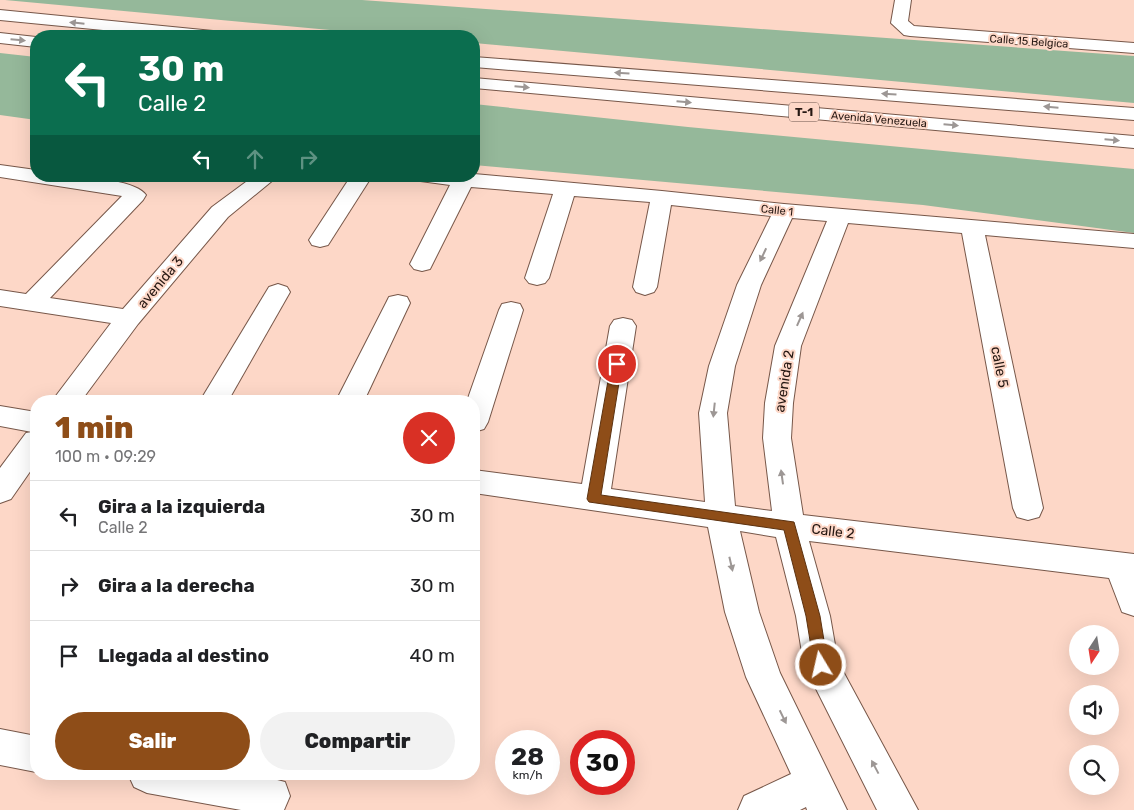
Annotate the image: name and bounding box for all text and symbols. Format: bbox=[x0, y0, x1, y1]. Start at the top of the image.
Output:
one-way arrow bbox=[69, 19, 85, 27]
street label: Calle 15 Belgica bbox=[989, 32, 1069, 51]
one-way arrow bbox=[10, 36, 26, 44]
text: 30 m bbox=[138, 48, 224, 90]
icon: left bbox=[55, 50, 120, 115]
one-way arrow bbox=[614, 69, 630, 77]
one-way arrow bbox=[515, 84, 531, 92]
text: Calle 2 bbox=[138, 90, 206, 117]
one-way arrow bbox=[880, 90, 896, 98]
one-way arrow bbox=[676, 98, 692, 106]
road number: T-1 bbox=[789, 102, 819, 121]
one-way arrow bbox=[1042, 102, 1058, 110]
street label: Avenida Venezuela bbox=[830, 109, 927, 130]
one-way arrow bbox=[943, 122, 959, 130]
one-way arrow bbox=[1105, 136, 1121, 144]
icon: left bbox=[188, 145, 216, 173]
icon: ahead bbox=[241, 145, 269, 173]
icon: right bbox=[294, 145, 322, 173]
street label: Calle 1 bbox=[760, 202, 794, 219]
one-way arrow bbox=[759, 248, 767, 263]
street label: avenida 3 bbox=[134, 253, 187, 312]
one-way arrow bbox=[796, 312, 804, 326]
pin bbox=[596, 343, 638, 385]
street label: calle 5 bbox=[987, 345, 1012, 389]
street label: avenida 2 bbox=[771, 349, 798, 413]
icon: arrive bbox=[603, 350, 631, 378]
one-way arrow bbox=[710, 402, 718, 418]
text: 1 min bbox=[55, 410, 133, 446]
button: close bbox=[403, 412, 455, 464]
text: 100 m · 09:29 bbox=[55, 447, 156, 466]
one-way arrow bbox=[778, 469, 786, 485]
text: Gira a la izquierda bbox=[98, 495, 265, 518]
icon: left bbox=[55, 502, 83, 530]
text: 30 m bbox=[410, 504, 455, 527]
text: Calle 2 bbox=[98, 518, 148, 537]
street label: Calle 2 bbox=[810, 520, 855, 543]
one-way arrow bbox=[727, 556, 735, 571]
icon: right bbox=[55, 572, 83, 600]
text: Gira a la derecha bbox=[98, 574, 255, 597]
text: 30 m bbox=[410, 574, 455, 597]
north arrow bbox=[1069, 625, 1119, 675]
map controls bbox=[1069, 625, 1119, 795]
position arrow bbox=[794, 638, 846, 690]
icon: arrive bbox=[55, 642, 83, 670]
text: Llegada al destino bbox=[98, 644, 269, 667]
text: 40 m bbox=[410, 644, 455, 667]
button: sound bbox=[1069, 685, 1119, 735]
one-way arrow bbox=[779, 710, 787, 724]
button: Salir bbox=[55, 712, 250, 770]
button: Compartir bbox=[260, 712, 455, 770]
speed limit sign: 30 bbox=[570, 730, 635, 795]
text: 28 bbox=[511, 742, 544, 771]
button: search bbox=[1069, 745, 1119, 795]
one-way arrow bbox=[871, 760, 879, 774]
text: km/h bbox=[513, 768, 542, 782]

